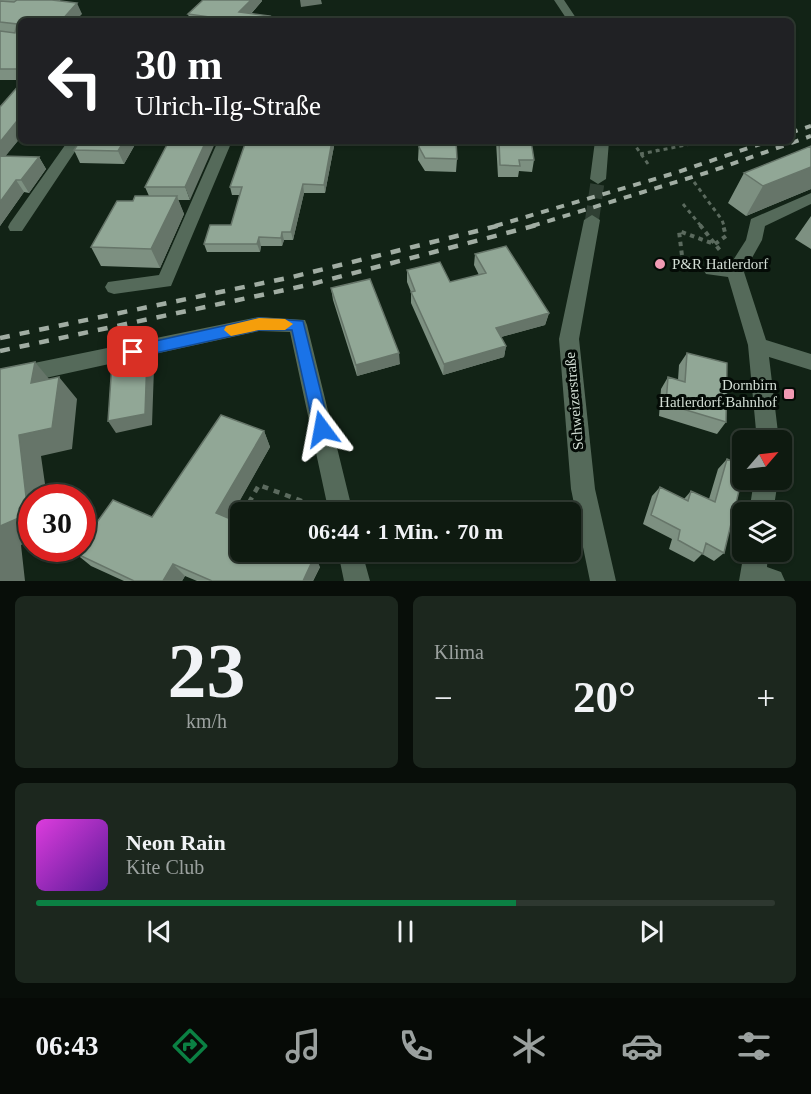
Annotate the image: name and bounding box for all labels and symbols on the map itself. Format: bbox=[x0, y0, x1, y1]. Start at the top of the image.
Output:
place label: P&R Hatlerdorf bbox=[672, 256, 768, 272]
marker: P&R Hatlerdorf bbox=[653, 257, 667, 271]
pin bbox=[107, 326, 158, 377]
street label: Schweizerstraße bbox=[562, 351, 586, 451]
place label: Dornbirn Hatlerdorf Bahnhof bbox=[659, 377, 777, 410]
marker: Dornbirn Hatlerdorf Bahnhof bbox=[782, 387, 796, 401]
position arrow bbox=[290, 397, 354, 461]
north arrow bbox=[732, 430, 792, 490]
speed limit sign: 30 bbox=[18, 484, 96, 562]

